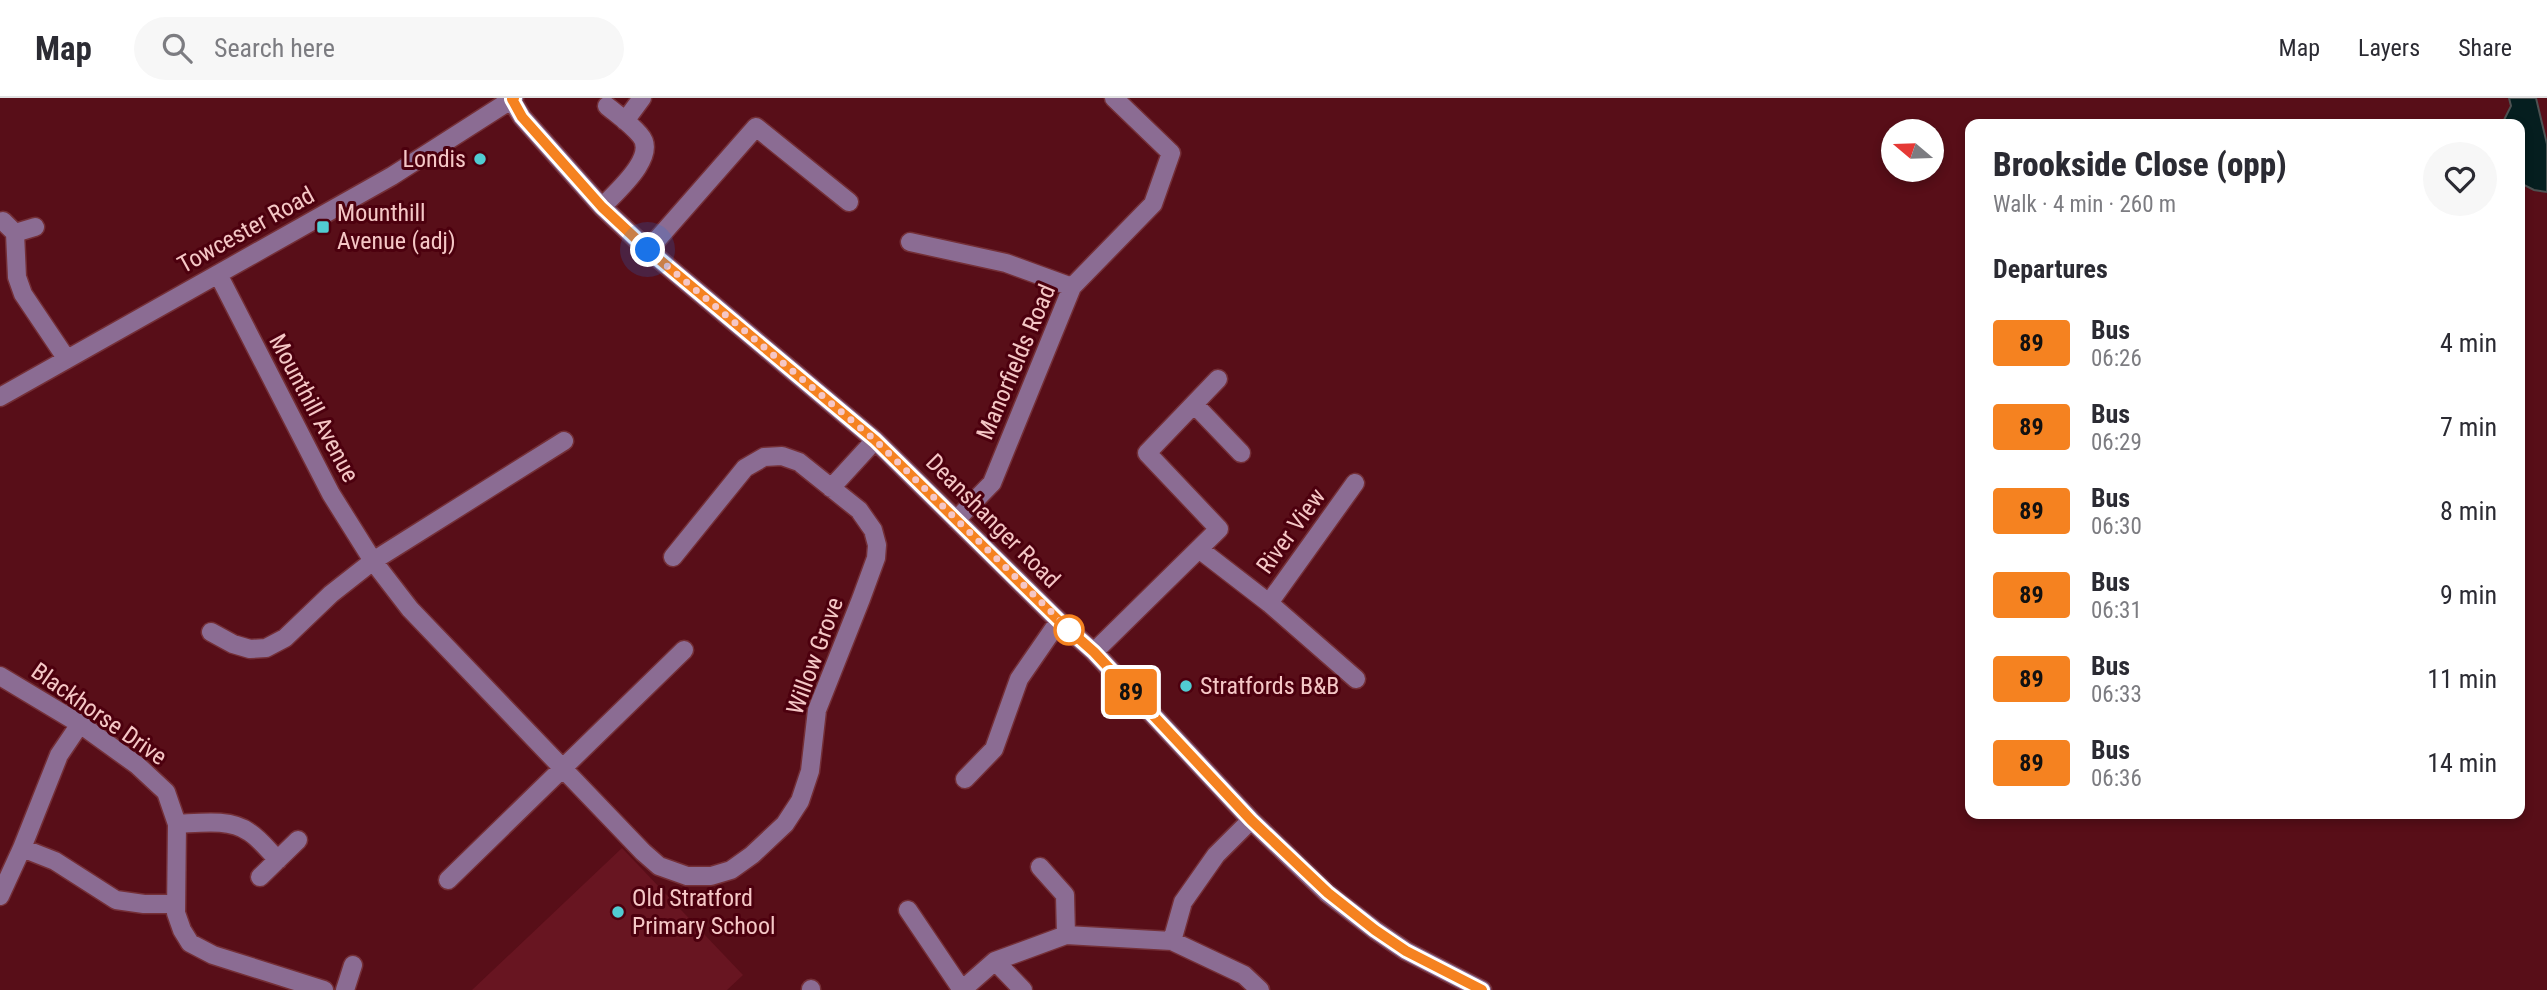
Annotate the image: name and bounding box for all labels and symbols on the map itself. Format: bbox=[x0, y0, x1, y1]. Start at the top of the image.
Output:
north arrow bbox=[1881, 119, 1944, 182]
place label: Londis bbox=[403, 145, 466, 173]
marker: Londis bbox=[472, 151, 488, 167]
street label: Towcester Road bbox=[173, 181, 319, 279]
place label: Mounthill Avenue (adj) bbox=[337, 199, 456, 255]
marker: Mounthill Avenue (adj) bbox=[315, 219, 331, 235]
your location bbox=[630, 232, 665, 267]
street label: Manorfields Road bbox=[971, 280, 1061, 444]
street label: Mounthill Avenue bbox=[263, 329, 365, 487]
street label: Deanshanger Road bbox=[920, 448, 1066, 594]
street label: River View bbox=[1251, 483, 1331, 579]
street label: Willow Grove bbox=[781, 594, 849, 718]
unlabelled marker bbox=[1054, 615, 1084, 645]
street label: Blackhorse Drive bbox=[26, 657, 172, 771]
line badge: 89 bbox=[1100, 669, 1162, 715]
place label: Stratfords B&B bbox=[1200, 672, 1339, 700]
marker: Stratfords B&B bbox=[1178, 678, 1194, 694]
place label: Old Stratford Primary School bbox=[632, 884, 775, 940]
marker: Old Stratford Primary School bbox=[610, 904, 626, 920]

